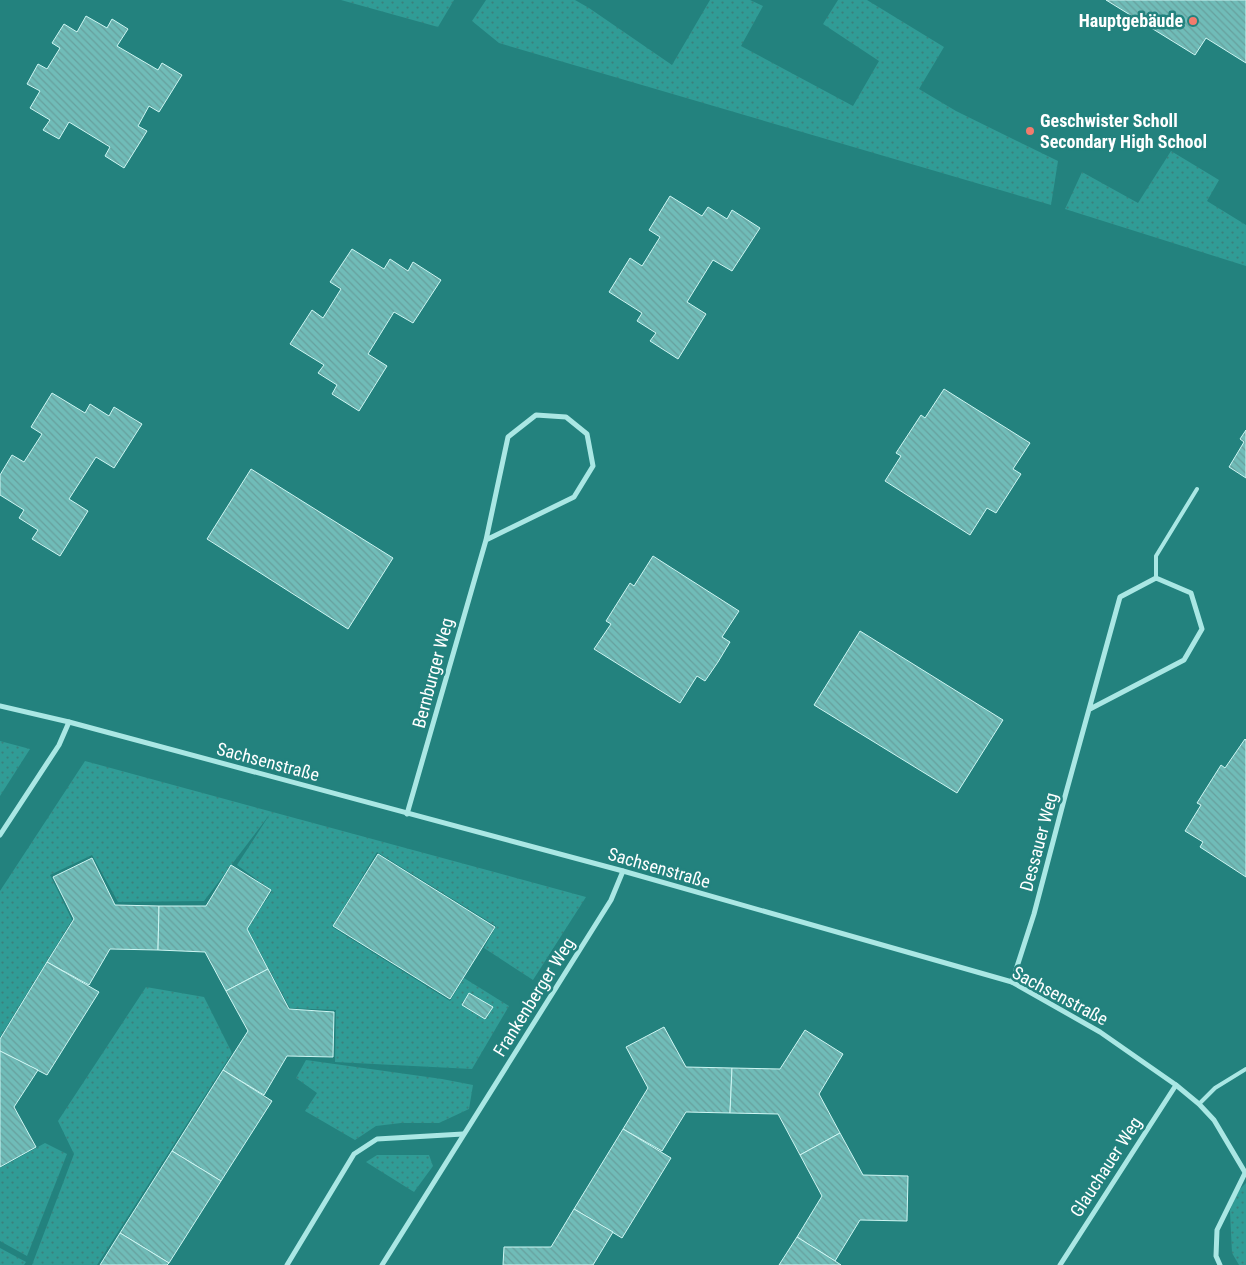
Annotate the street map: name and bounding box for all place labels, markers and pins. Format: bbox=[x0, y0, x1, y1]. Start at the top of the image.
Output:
place label: Hauptgebäude bbox=[1079, 10, 1183, 31]
marker: Hauptgebäude bbox=[1187, 15, 1199, 27]
place label: Geschwister Scholl Secondary High School bbox=[1040, 110, 1207, 152]
marker: Geschwister Scholl Secondary High School bbox=[1024, 125, 1036, 137]

